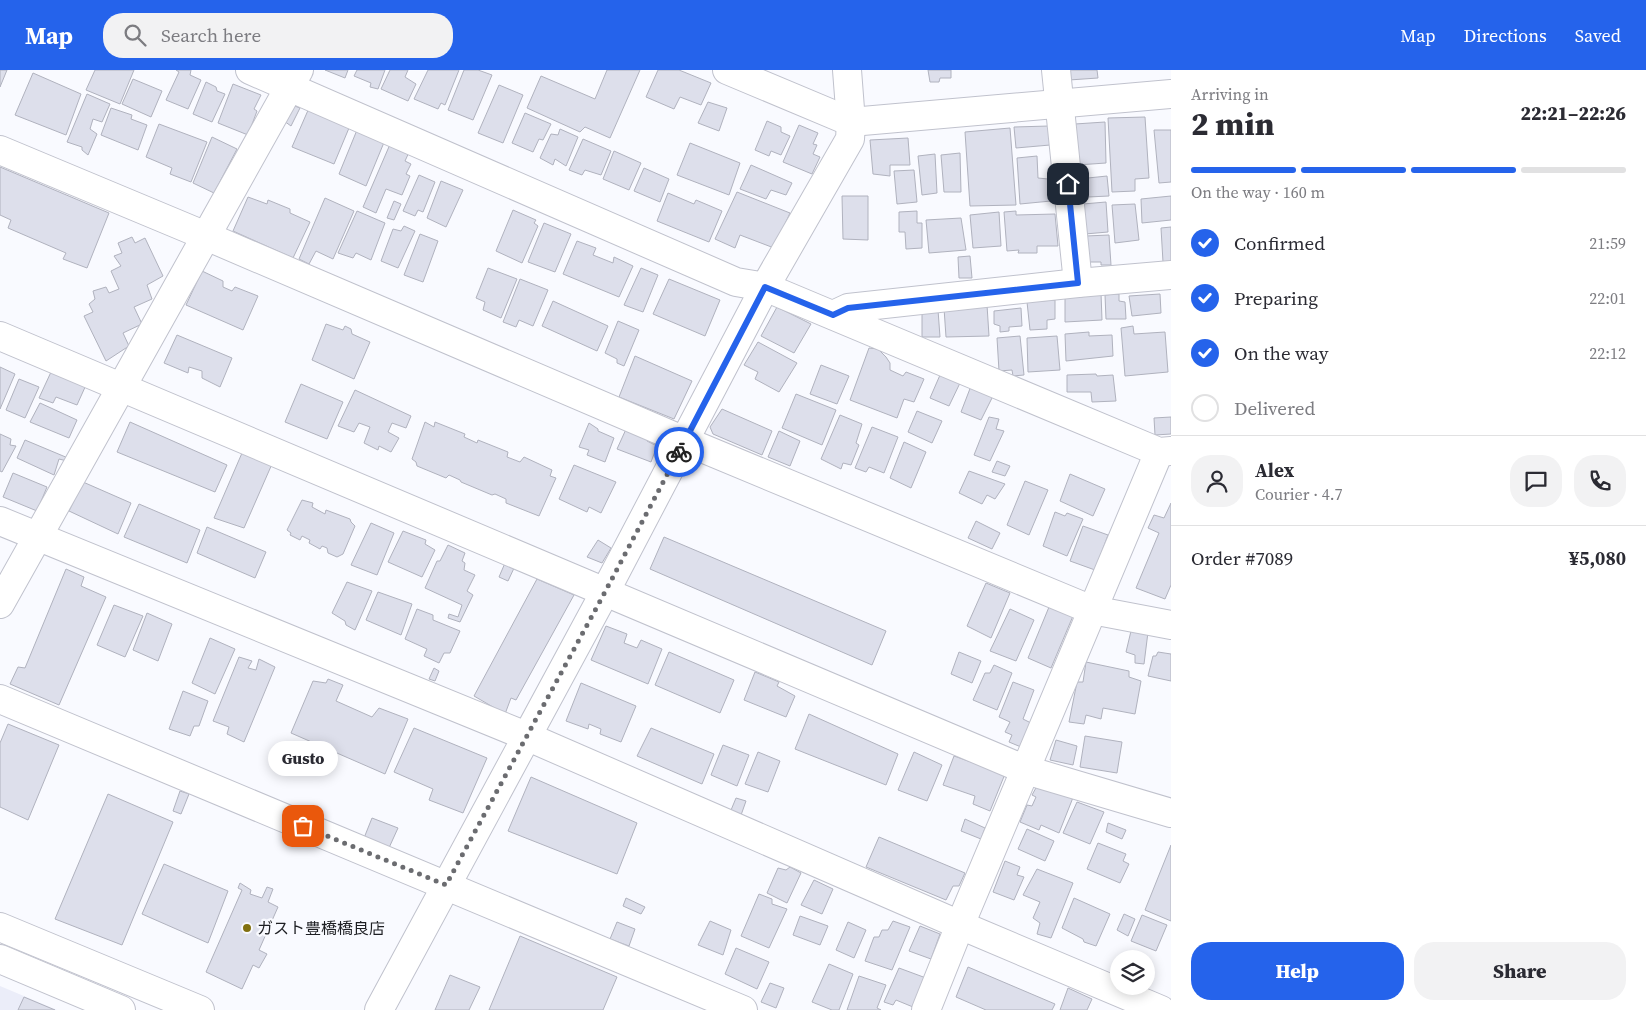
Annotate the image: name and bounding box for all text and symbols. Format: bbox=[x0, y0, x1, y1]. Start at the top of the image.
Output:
search box bbox=[103, 13, 453, 58]
text: Map bbox=[25, 19, 73, 52]
icon: search bbox=[121, 21, 149, 49]
text: Search here bbox=[161, 22, 261, 48]
text: Map bbox=[1400, 23, 1436, 48]
text: Directions bbox=[1464, 23, 1547, 48]
text: Saved bbox=[1575, 23, 1621, 48]
text: Arriving in bbox=[1191, 83, 1269, 105]
text: 22:21–22:26 bbox=[1521, 100, 1626, 126]
text: 2 min bbox=[1191, 102, 1274, 146]
pin bbox=[1047, 163, 1089, 205]
icon: home bbox=[1054, 170, 1082, 198]
text: On the way · 160 m bbox=[1191, 181, 1325, 203]
icon: check bbox=[1191, 229, 1219, 257]
text: Confirmed bbox=[1234, 230, 1325, 256]
text: 21:59 bbox=[1589, 232, 1626, 254]
icon: check bbox=[1191, 284, 1219, 312]
text: Preparing bbox=[1234, 285, 1318, 311]
text: 22:01 bbox=[1589, 287, 1626, 309]
icon: check bbox=[1191, 339, 1219, 367]
text: On the way bbox=[1234, 340, 1329, 366]
text: 22:12 bbox=[1589, 342, 1626, 364]
text: Delivered bbox=[1234, 395, 1315, 421]
courier bbox=[654, 427, 704, 477]
icon: bike bbox=[665, 438, 693, 466]
button: person bbox=[1191, 455, 1243, 507]
button: chat bbox=[1510, 455, 1562, 507]
button: phone bbox=[1574, 455, 1626, 507]
text: Alex bbox=[1255, 457, 1294, 483]
text: Courier · 4.7 bbox=[1255, 483, 1343, 505]
text: Order #7089 bbox=[1191, 545, 1293, 571]
text: ¥5,080 bbox=[1569, 545, 1626, 571]
callout: Gusto bbox=[268, 741, 338, 776]
text: Gusto bbox=[282, 747, 324, 769]
pin bbox=[282, 805, 324, 847]
icon: bag bbox=[289, 812, 317, 840]
place label: ガスト豊橋橋良店 bbox=[257, 917, 385, 939]
marker: ガスト豊橋橋良店 bbox=[241, 922, 253, 934]
button: Help bbox=[1191, 942, 1404, 1000]
button: Share bbox=[1414, 942, 1626, 1000]
map controls bbox=[1110, 950, 1155, 995]
button: layers bbox=[1110, 950, 1155, 995]

